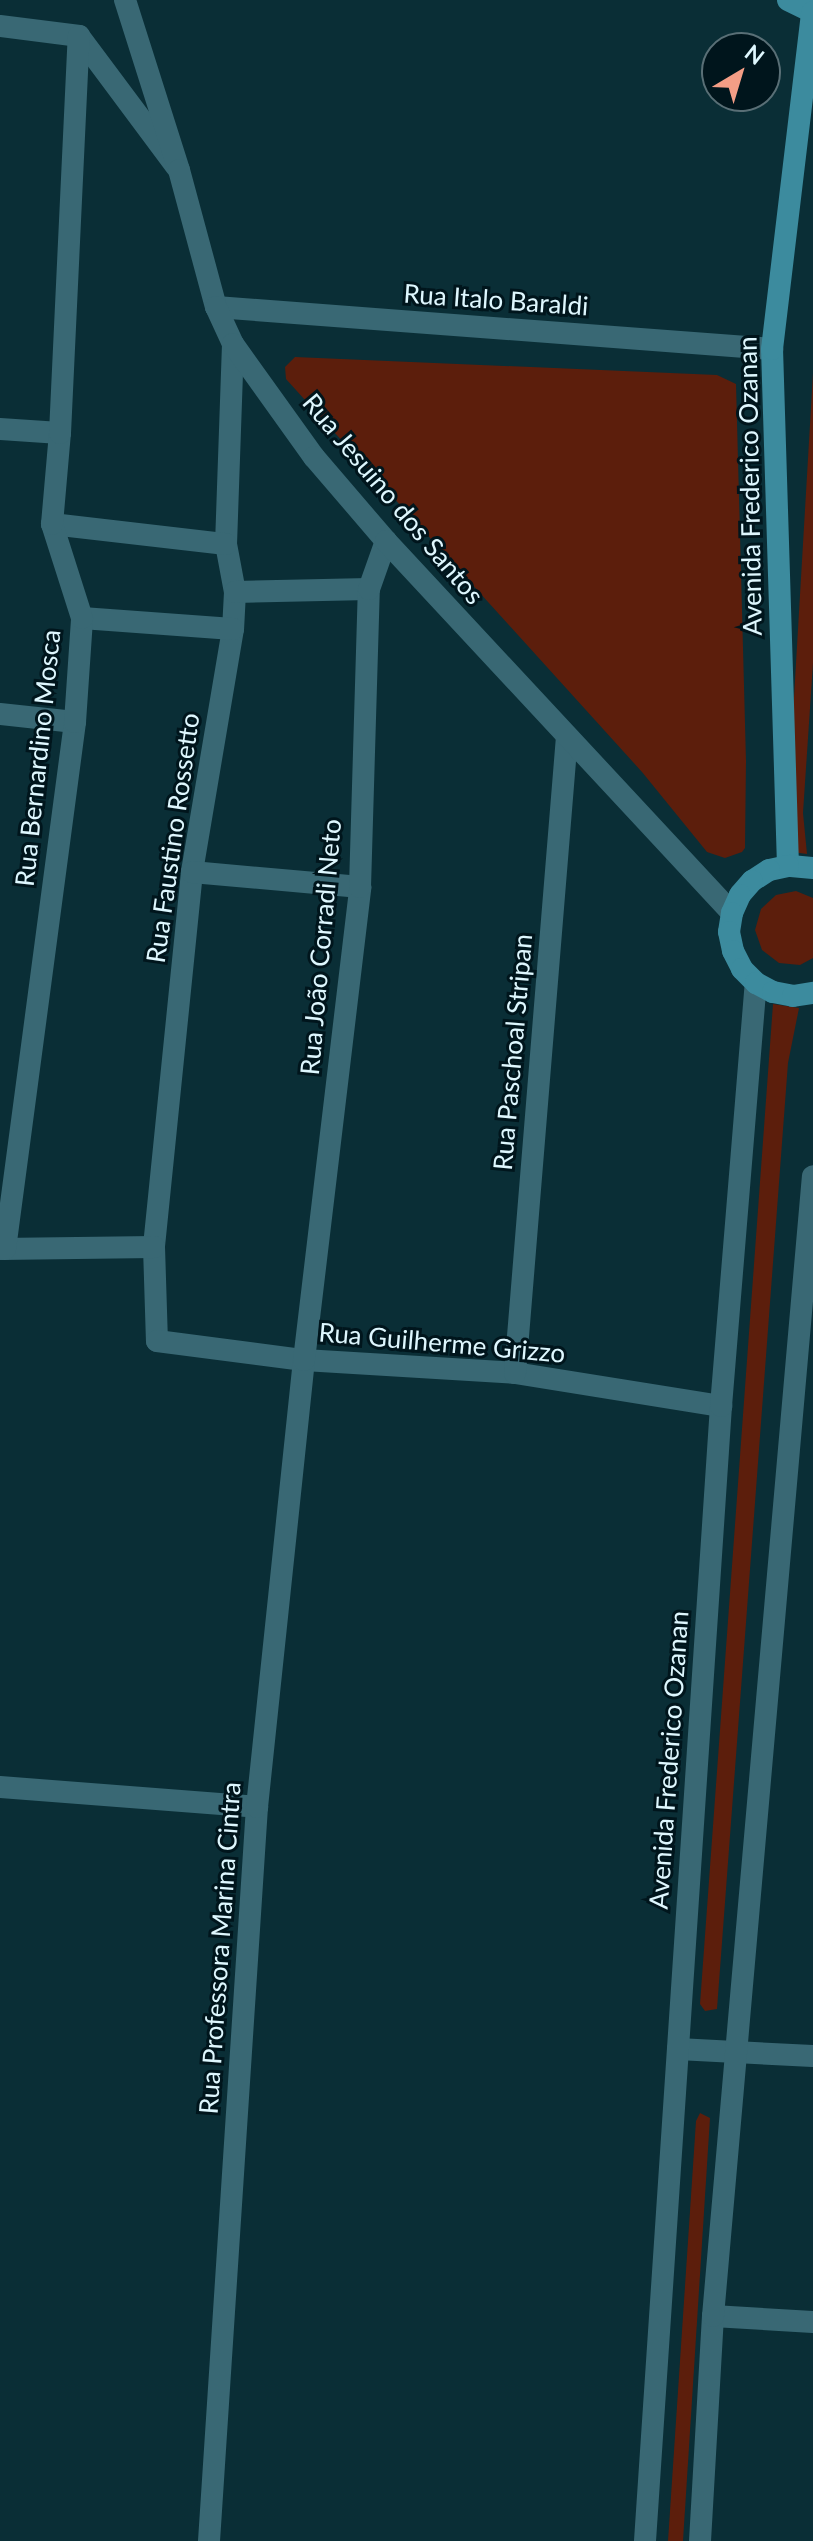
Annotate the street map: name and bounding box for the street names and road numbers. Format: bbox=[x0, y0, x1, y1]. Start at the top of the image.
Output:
street label: Rua Italo Baraldi bbox=[403, 278, 589, 322]
street label: Avenida Frederico Ozanan bbox=[732, 336, 768, 636]
street label: Rua Jesuino dos Santos bbox=[296, 387, 490, 611]
street label: Rua Bernardino Mosca bbox=[9, 628, 67, 888]
street label: Rua Faustino Rossetto bbox=[140, 711, 206, 965]
street label: Rua João Corradi Neto bbox=[294, 817, 348, 1077]
street label: Rua Paschoal Stripan bbox=[487, 933, 539, 1171]
street label: Rua Guilherme Grizzo bbox=[317, 1317, 567, 1369]
street label: Avenida Frederico Ozanan bbox=[643, 1610, 695, 1910]
street label: Rua Professora Marina Cintra bbox=[193, 1781, 247, 2115]

